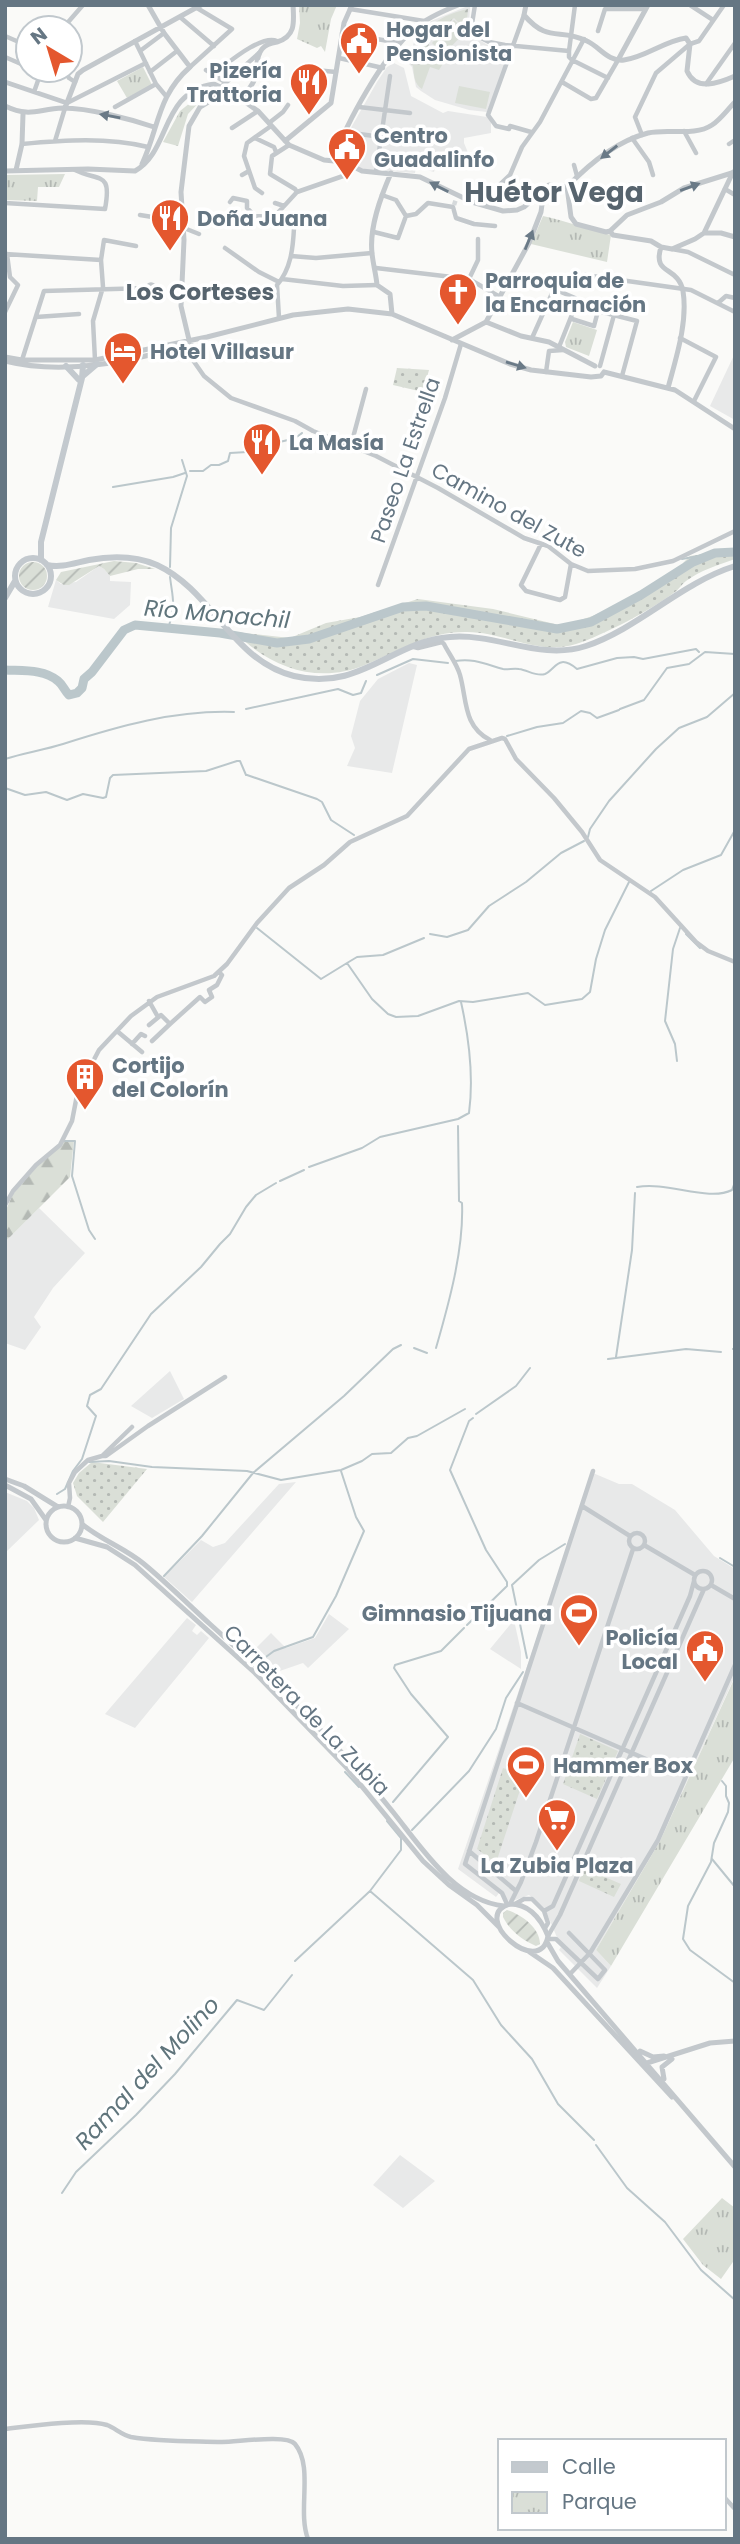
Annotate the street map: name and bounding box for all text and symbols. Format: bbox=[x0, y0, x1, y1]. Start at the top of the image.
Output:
north arrow bbox=[14, 14, 84, 84]
place label: Hogar del Pensionista bbox=[386, 15, 512, 68]
public building icon: Hogar del Pensionista bbox=[338, 20, 380, 75]
text: N bbox=[25, 21, 53, 51]
place label: Pizería Trattoria bbox=[186, 56, 282, 109]
restaurant icon: Pizería Trattoria bbox=[288, 61, 330, 116]
one-way arrow bbox=[99, 110, 121, 121]
place label: Centro Guadalinfo bbox=[374, 121, 494, 174]
public building icon: Centro Guadalinfo bbox=[326, 126, 368, 181]
one-way arrow bbox=[601, 145, 619, 160]
district label: Huétor Vega bbox=[464, 173, 644, 212]
one-way arrow bbox=[429, 181, 449, 192]
one-way arrow bbox=[679, 181, 700, 192]
restaurant icon: Doña Juana bbox=[149, 197, 191, 252]
place label: Doña Juana bbox=[197, 204, 327, 233]
one-way arrow bbox=[524, 230, 535, 251]
place label: Parroquia de la Encarnación bbox=[485, 266, 646, 319]
church icon: Parroquia de la Encarnación bbox=[437, 271, 479, 326]
district label: Los Corteses bbox=[126, 276, 274, 308]
hotel icon: Hotel Villasur bbox=[102, 330, 144, 385]
place label: Hotel Villasur bbox=[150, 337, 294, 366]
one-way arrow bbox=[506, 361, 527, 371]
street label: Paseo La Estrella bbox=[363, 373, 447, 547]
restaurant icon: La Masía bbox=[241, 421, 283, 476]
place label: La Masía bbox=[289, 428, 384, 457]
street label: Camino del Zute bbox=[426, 455, 592, 565]
water label: Río Monachil bbox=[143, 592, 291, 636]
place label: Cortijo del Colorín bbox=[112, 1051, 229, 1104]
building icon: Cortijo del Colorín bbox=[64, 1056, 106, 1111]
sports icon: Gimnasio Tijuana bbox=[558, 1592, 600, 1647]
place label: Gimnasio Tijuana bbox=[362, 1599, 552, 1628]
street label: Carretera de La Zubia bbox=[218, 1618, 396, 1802]
place label: Policía Local bbox=[605, 1623, 678, 1676]
public building icon: Policía Local bbox=[684, 1628, 726, 1683]
sports icon: Hammer Box bbox=[505, 1744, 547, 1799]
place label: Hammer Box bbox=[553, 1751, 694, 1780]
supermarket icon: La Zubia Plaza bbox=[536, 1797, 578, 1852]
place label: La Zubia Plaza bbox=[481, 1851, 633, 1880]
water label: Ramal del Molino bbox=[67, 1989, 227, 2157]
legend bbox=[498, 2439, 726, 2530]
text: Calle bbox=[562, 2452, 616, 2481]
text: Parque bbox=[562, 2487, 637, 2516]

